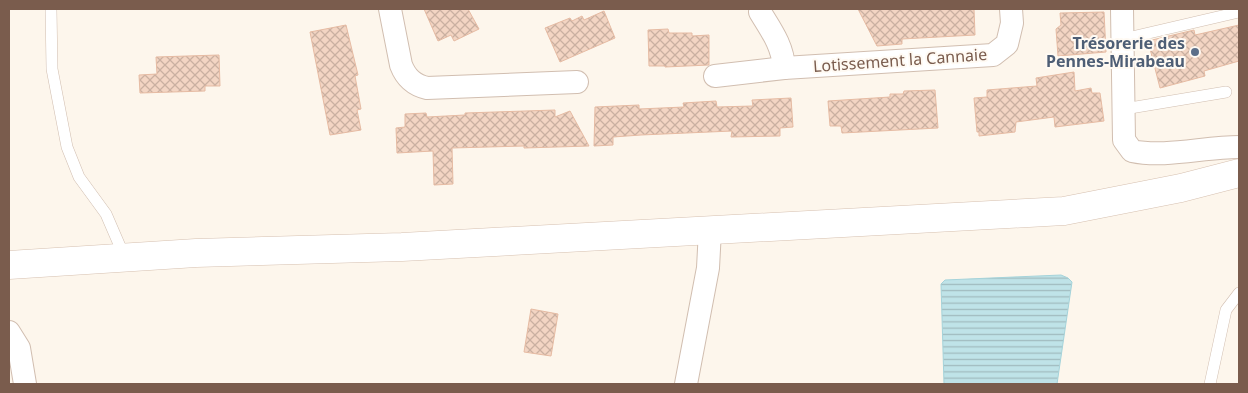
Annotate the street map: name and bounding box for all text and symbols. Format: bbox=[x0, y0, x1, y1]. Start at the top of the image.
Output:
place label: Trésorerie des Pennes-Mirabeau bbox=[1046, 32, 1185, 72]
street label: Lotissement la Cannaie bbox=[812, 43, 988, 77]
marker: Trésorerie des Pennes-Mirabeau bbox=[1189, 46, 1201, 58]

